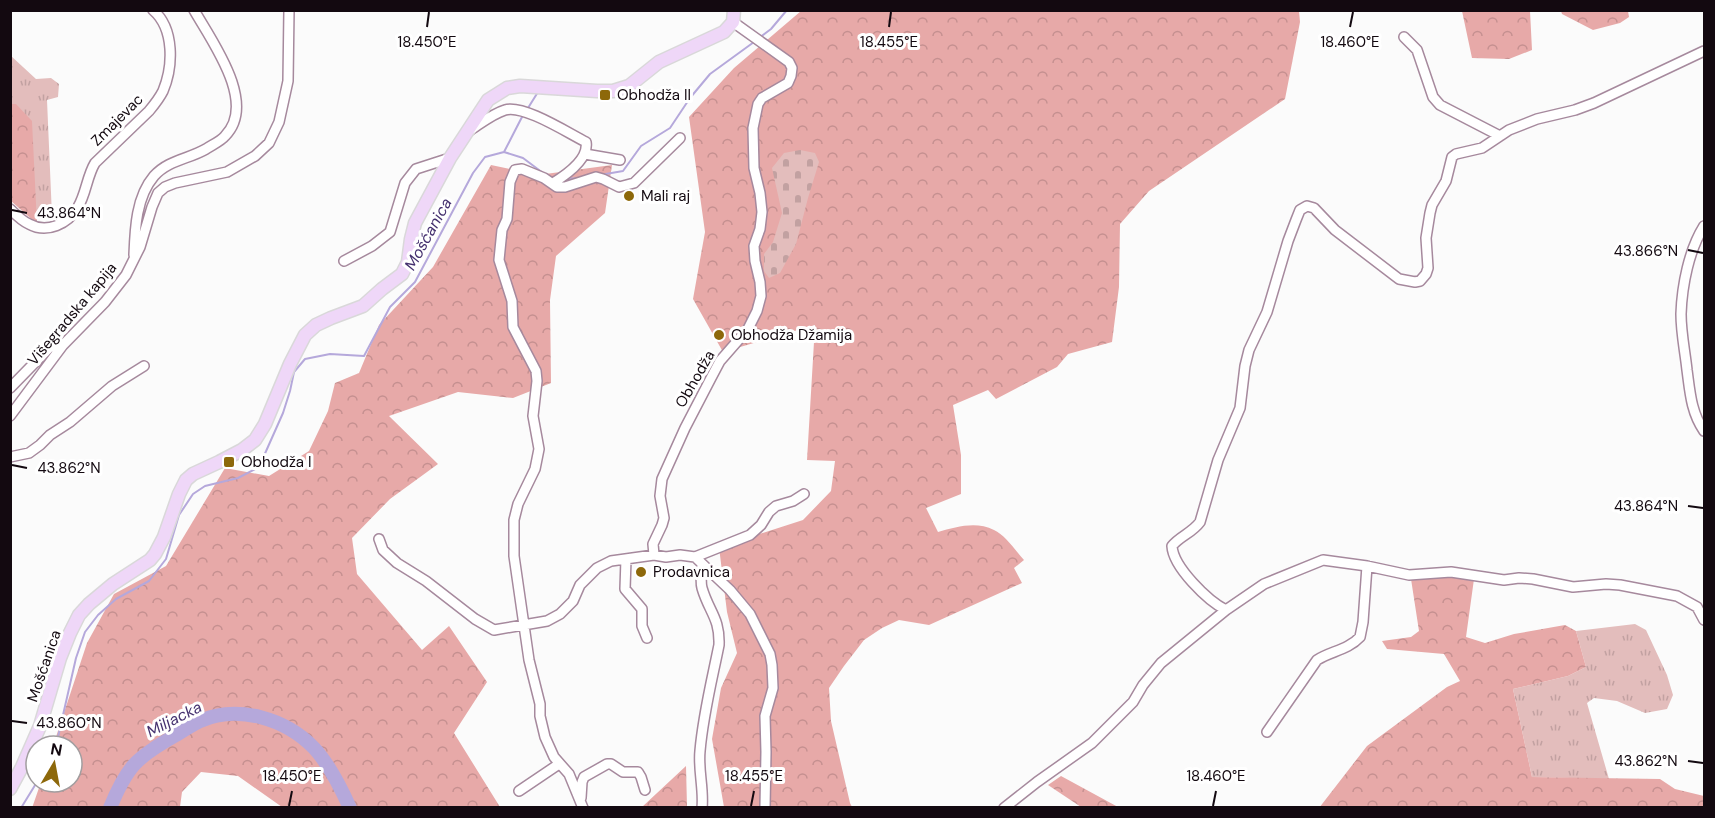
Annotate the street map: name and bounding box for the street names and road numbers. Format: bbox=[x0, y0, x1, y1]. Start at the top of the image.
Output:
street label: Zmajevac bbox=[87, 90, 147, 150]
street label: Višegradska kapija bbox=[23, 258, 121, 370]
street label: Obhodža bbox=[671, 347, 719, 411]
street label: Mošćanica bbox=[22, 627, 66, 705]

